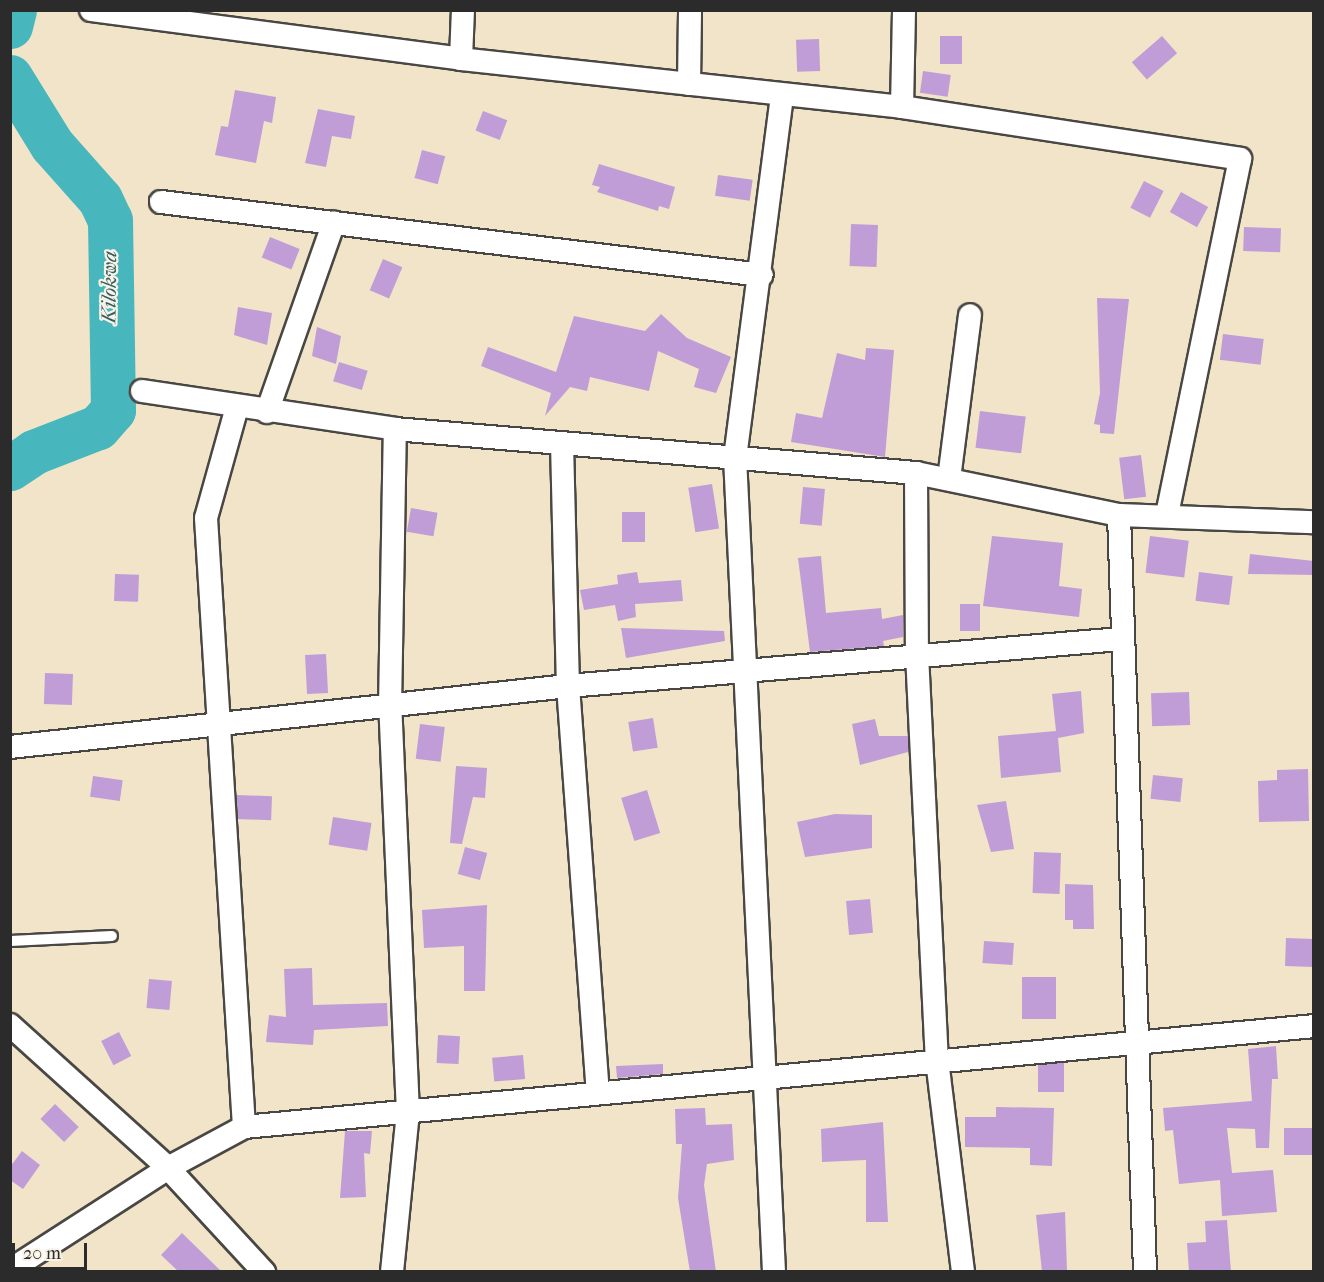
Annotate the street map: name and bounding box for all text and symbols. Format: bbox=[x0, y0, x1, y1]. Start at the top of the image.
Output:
water label: Kilokwa bbox=[96, 251, 122, 323]
scale bar bbox=[15, 1231, 90, 1269]
text: 20 m bbox=[23, 1243, 61, 1264]

